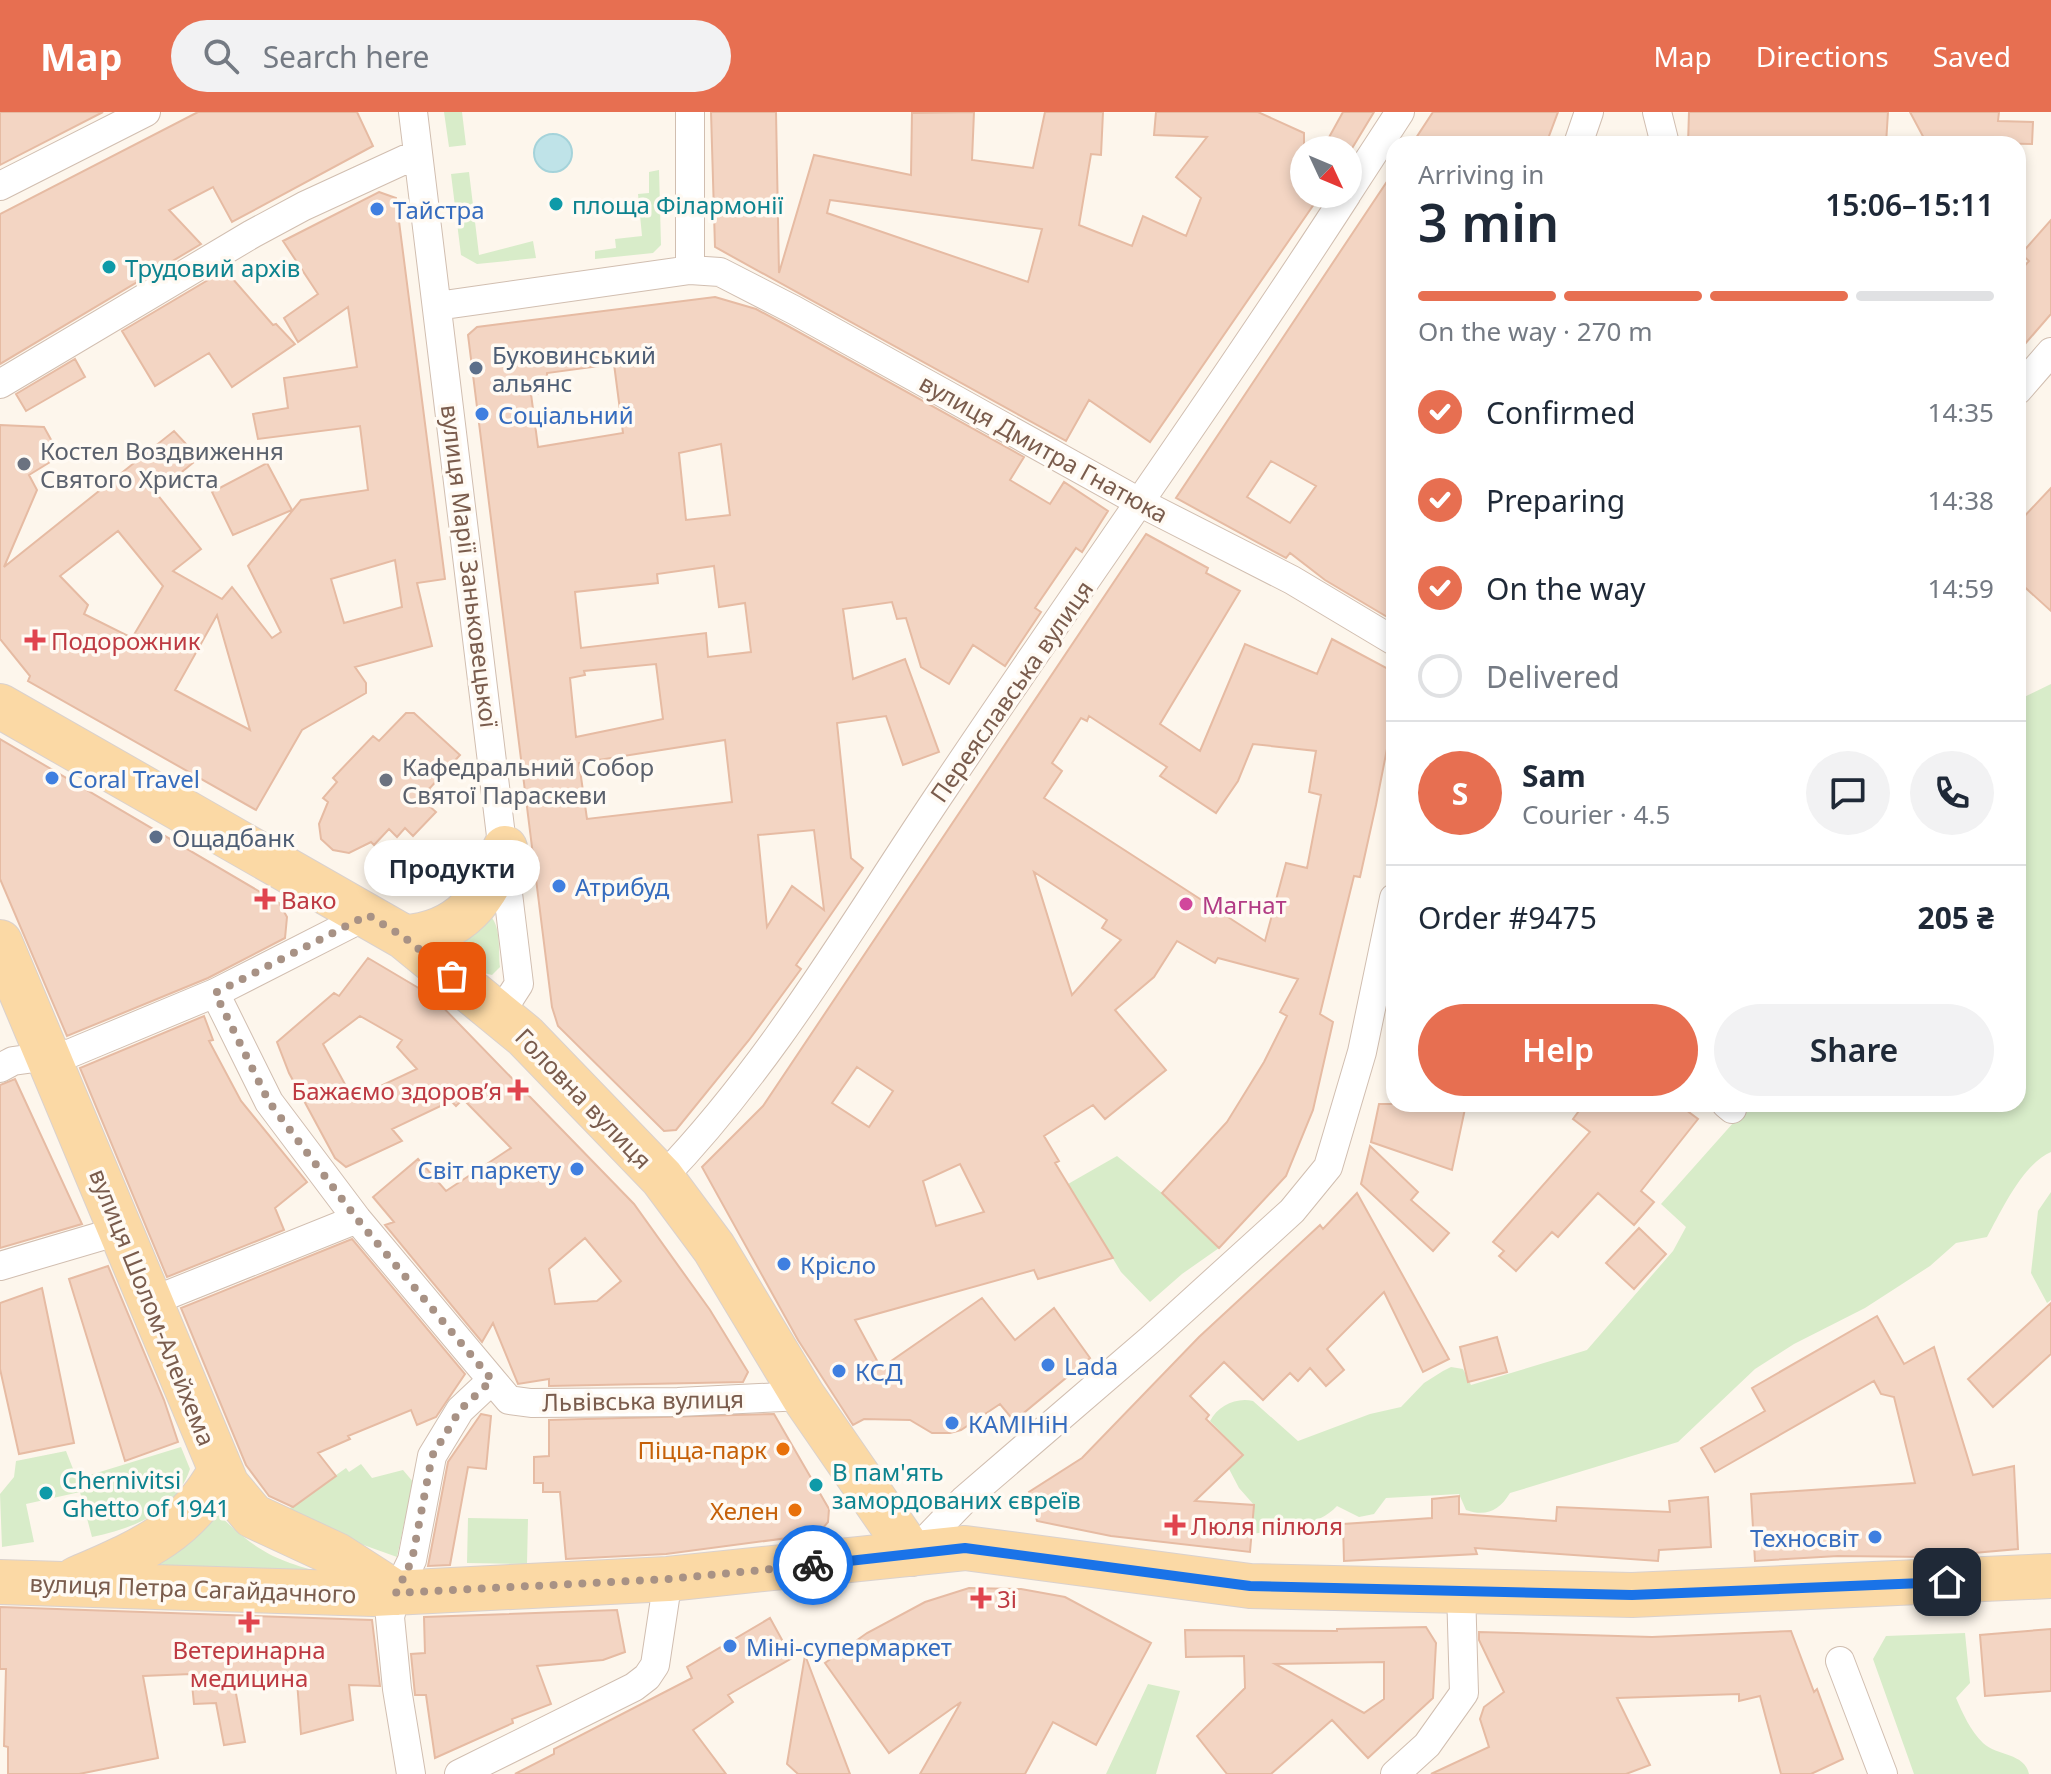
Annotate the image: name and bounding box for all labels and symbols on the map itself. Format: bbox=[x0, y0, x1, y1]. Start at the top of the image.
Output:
north arrow bbox=[1290, 136, 1362, 208]
place label: площа Філармонії bbox=[572, 188, 784, 221]
place label: Тайстра bbox=[393, 193, 485, 226]
marker: площа Філармонії bbox=[547, 195, 565, 213]
marker: Тайстра bbox=[368, 200, 386, 218]
place label: Трудовий архів bbox=[125, 251, 300, 284]
marker: Трудовий архів bbox=[100, 258, 118, 276]
place label: Буковинський альянс bbox=[492, 338, 656, 399]
marker: Буковинський альянс bbox=[467, 359, 485, 377]
street label: вулиця Дмитра Гнатюка bbox=[914, 366, 1174, 530]
place label: Соціальний bbox=[498, 398, 634, 431]
street label: вулиця Марії Заньковецької bbox=[434, 403, 506, 729]
marker: Соціальний bbox=[473, 405, 491, 423]
place label: Костел Воздвиження Святого Христа bbox=[40, 434, 284, 495]
marker: Костел Воздвиження Святого Христа bbox=[15, 455, 33, 473]
street label: Переяславська вулиця bbox=[922, 574, 1100, 808]
place label: Подорожник bbox=[51, 624, 201, 657]
marker: Подорожник bbox=[26, 631, 44, 649]
place label: Кафедральний Собор Святої Параскеви bbox=[402, 750, 654, 811]
place label: Coral Travel bbox=[68, 762, 200, 795]
marker: Coral Travel bbox=[43, 769, 61, 787]
marker: Кафедральний Собор Святої Параскеви bbox=[377, 771, 395, 789]
place label: Ощадбанк bbox=[172, 821, 295, 854]
marker: Ощадбанк bbox=[147, 828, 165, 846]
callout: Продукти bbox=[364, 840, 540, 896]
place label: Атрибуд bbox=[575, 870, 670, 903]
marker: Атрибуд bbox=[550, 877, 568, 895]
place label: Вако bbox=[281, 883, 336, 916]
place label: Магнат bbox=[1202, 888, 1287, 921]
marker: Вако bbox=[256, 890, 274, 908]
marker: Магнат bbox=[1177, 895, 1195, 913]
pin bbox=[418, 942, 486, 1010]
street label: Головна вулиця bbox=[508, 1021, 660, 1175]
place label: Бажаємо здоровʼя bbox=[292, 1074, 502, 1107]
marker: Бажаємо здоровʼя bbox=[509, 1081, 527, 1099]
place label: Світ паркету bbox=[417, 1153, 562, 1186]
marker: Світ паркету bbox=[568, 1160, 586, 1178]
street label: вулиця Шолом-Алейхема bbox=[82, 1164, 224, 1450]
place label: Крісло bbox=[800, 1248, 876, 1281]
marker: Крісло bbox=[775, 1255, 793, 1273]
place label: Lada bbox=[1064, 1349, 1118, 1382]
place label: КСД bbox=[855, 1355, 903, 1388]
marker: Lada bbox=[1039, 1356, 1057, 1374]
marker: КСД bbox=[830, 1362, 848, 1380]
street label: Львівська вулиця bbox=[542, 1382, 744, 1418]
place label: КАМІНіН bbox=[968, 1407, 1069, 1440]
marker: КАМІНіН bbox=[943, 1414, 961, 1432]
place label: Піцца-парк bbox=[638, 1433, 767, 1466]
marker: Піцца-парк bbox=[774, 1440, 792, 1458]
place label: В пам'ять замордованих євреїв bbox=[832, 1455, 1081, 1516]
place label: Chernivitsi Ghetto of 1941 bbox=[62, 1463, 230, 1524]
marker: В пам'ять замордованих євреїв bbox=[807, 1476, 825, 1494]
marker: Chernivitsi Ghetto of 1941 bbox=[37, 1484, 55, 1502]
place label: Хелен bbox=[710, 1494, 779, 1527]
marker: Хелен bbox=[786, 1501, 804, 1519]
place label: Люля пілюля bbox=[1191, 1509, 1343, 1542]
marker: Люля пілюля bbox=[1166, 1516, 1184, 1534]
place label: Техносвіт bbox=[1750, 1521, 1859, 1554]
courier bbox=[773, 1525, 853, 1605]
marker: Техносвіт bbox=[1866, 1528, 1884, 1546]
pin bbox=[1913, 1548, 1981, 1616]
street label: вулиця Петра Сагайдачного bbox=[29, 1566, 357, 1610]
place label: 3і bbox=[997, 1582, 1017, 1615]
marker: 3і bbox=[972, 1589, 990, 1607]
marker: Ветеринарна медицина bbox=[240, 1613, 258, 1631]
place label: Міні-супермаркет bbox=[746, 1630, 952, 1663]
place label: Ветеринарна медицина bbox=[173, 1633, 325, 1694]
marker: Міні-супермаркет bbox=[721, 1637, 739, 1655]

